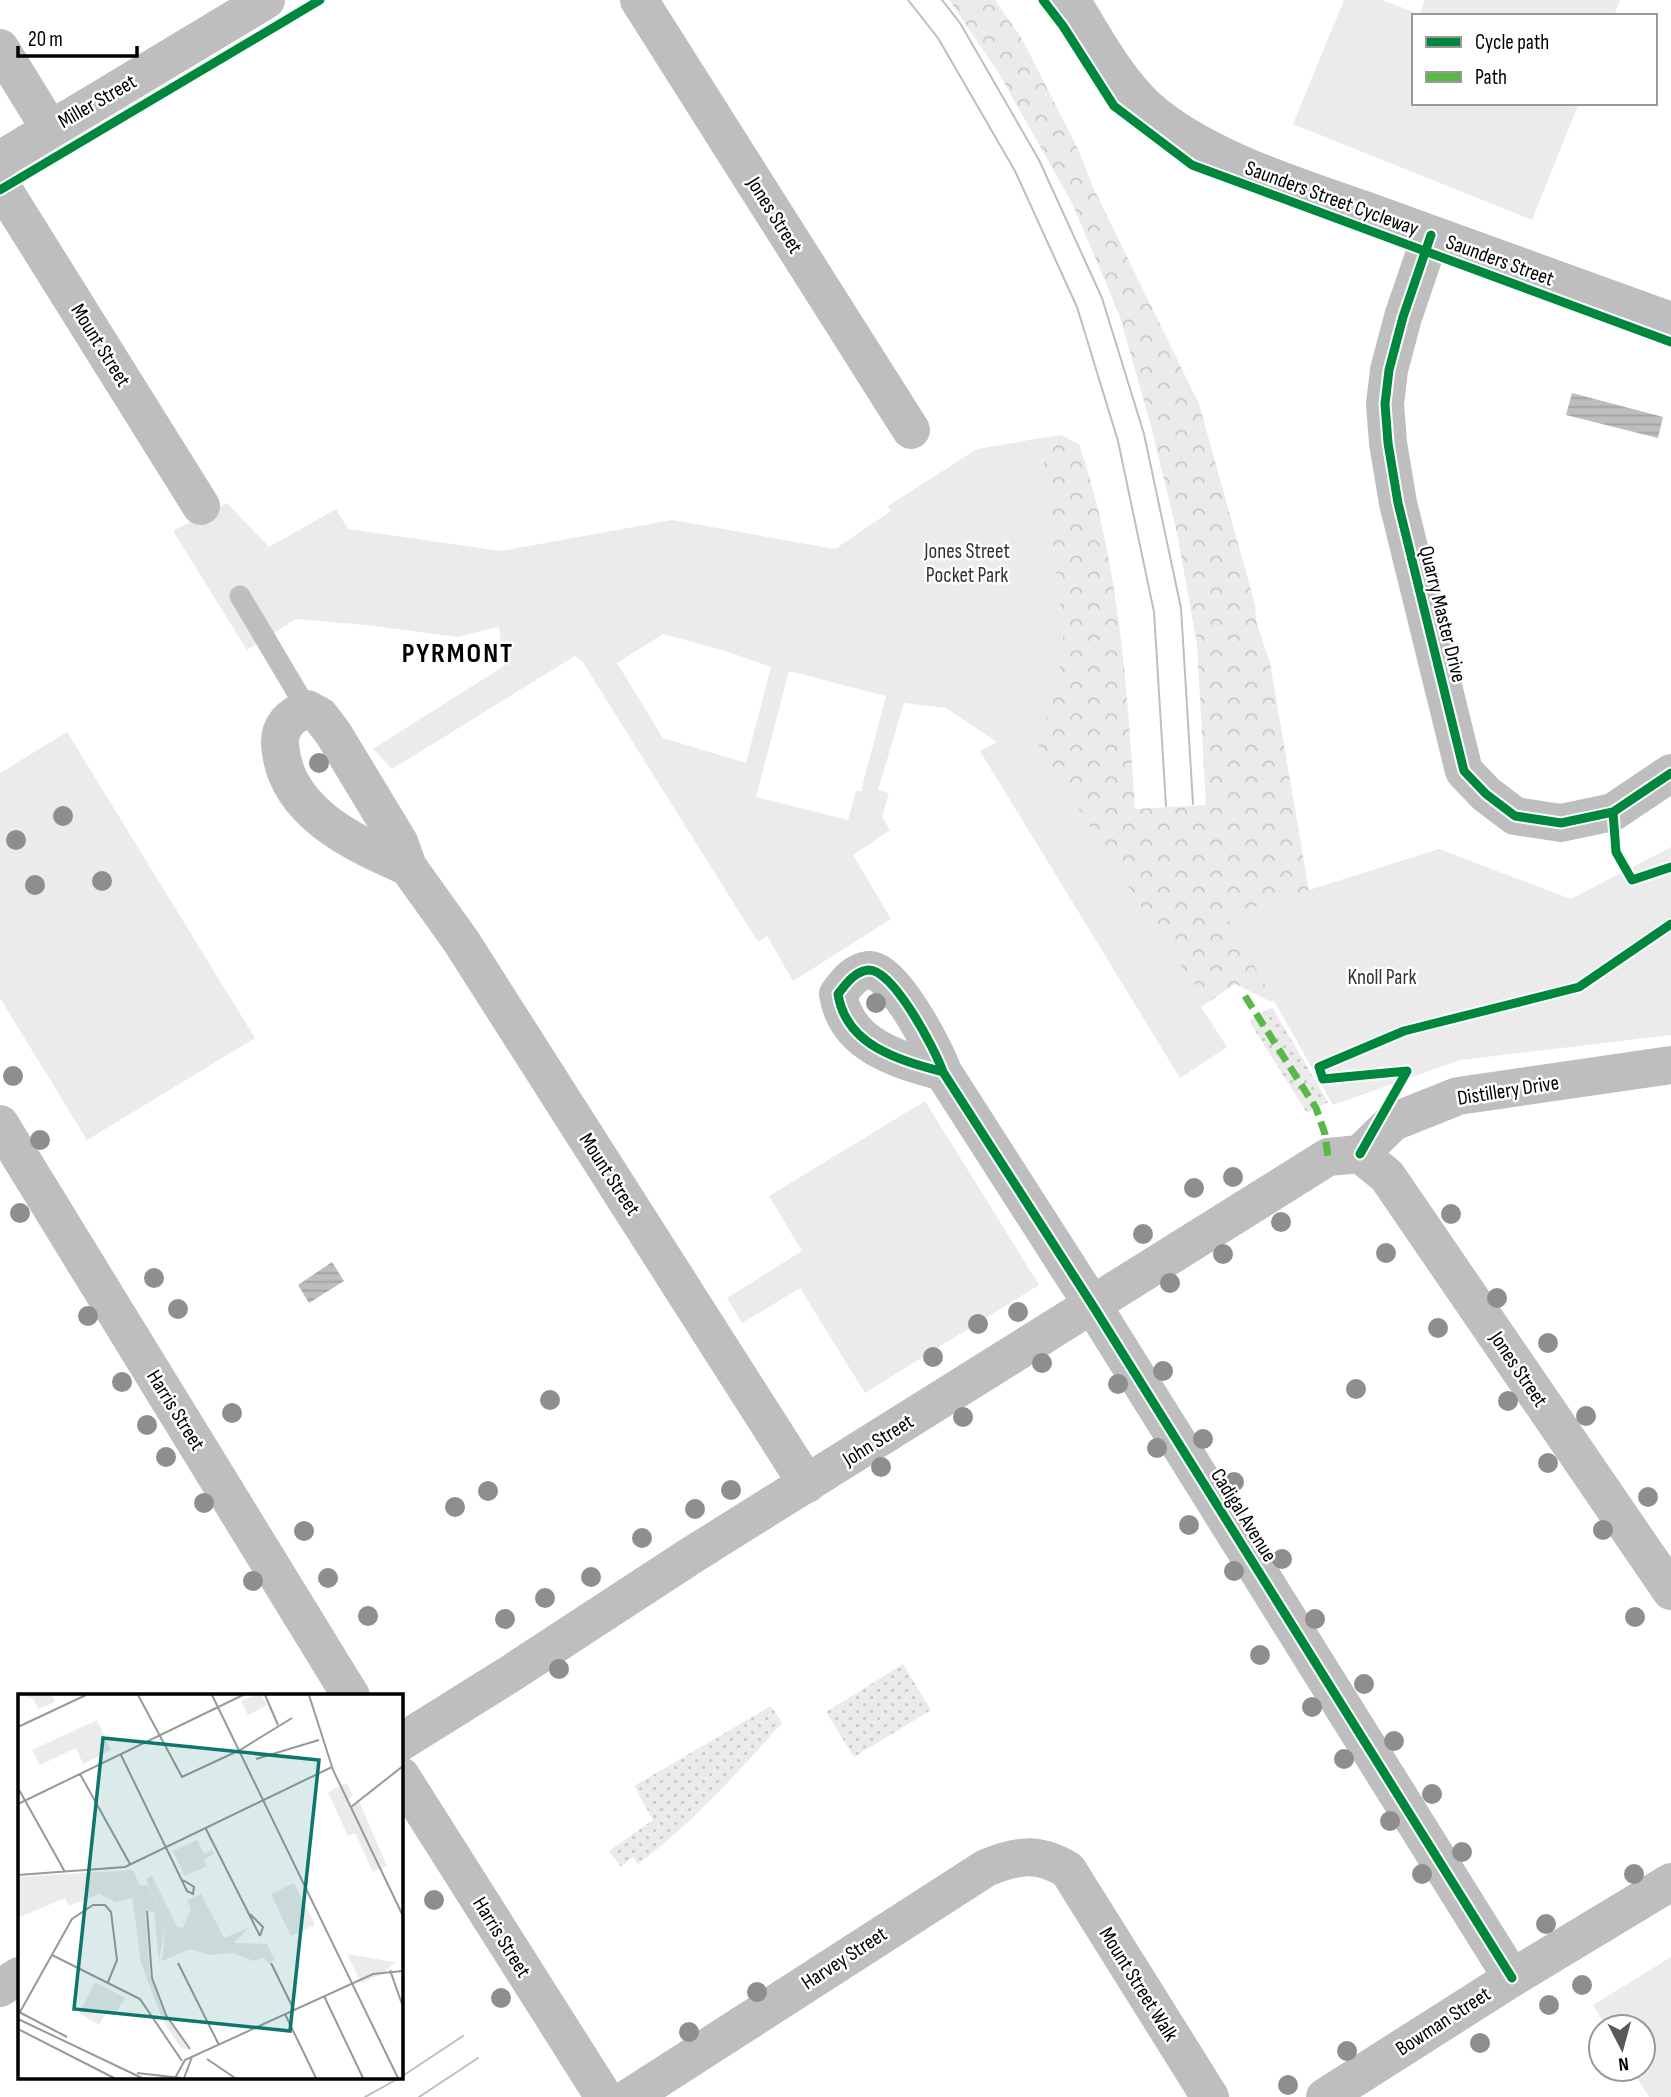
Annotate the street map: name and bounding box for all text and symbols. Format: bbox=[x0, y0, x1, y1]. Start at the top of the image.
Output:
scale bar bbox=[18, 14, 136, 58]
legend bbox=[1412, 14, 1657, 105]
text: 20 m bbox=[28, 27, 63, 52]
text: Cycle path bbox=[1475, 30, 1549, 55]
text: Path bbox=[1475, 65, 1507, 90]
street label: Miller Street bbox=[54, 69, 141, 134]
street label: Saunders Street Cycleway bbox=[1242, 156, 1422, 241]
street label: Jones Street bbox=[741, 171, 808, 258]
street label: Saunders Street bbox=[1442, 229, 1557, 292]
street label: Mount Street bbox=[65, 299, 136, 391]
park label: Jones Street Pocket Park bbox=[923, 539, 1010, 588]
street label: Quarry Master Drive bbox=[1413, 543, 1472, 685]
district label: PYRMONT bbox=[402, 637, 514, 670]
park label: Knoll Park bbox=[1348, 965, 1416, 990]
street label: Distillery Drive bbox=[1455, 1070, 1561, 1111]
street label: Mount Street bbox=[574, 1128, 645, 1220]
street label: Jones Street bbox=[1484, 1326, 1553, 1412]
street label: Harris Street bbox=[141, 1366, 210, 1455]
street label: John Street bbox=[837, 1409, 918, 1472]
street label: Cadigal Avenue bbox=[1205, 1464, 1282, 1567]
inset map bbox=[18, 1694, 402, 2080]
street label: Harris Street bbox=[467, 1893, 536, 1982]
street label: Harvey Street bbox=[797, 1922, 892, 1995]
street label: Mount Street Walk bbox=[1094, 1923, 1184, 2046]
street label: Bowman Street bbox=[1391, 1982, 1495, 2061]
north arrow bbox=[1587, 2013, 1657, 2083]
text: N bbox=[1617, 2051, 1630, 2075]

